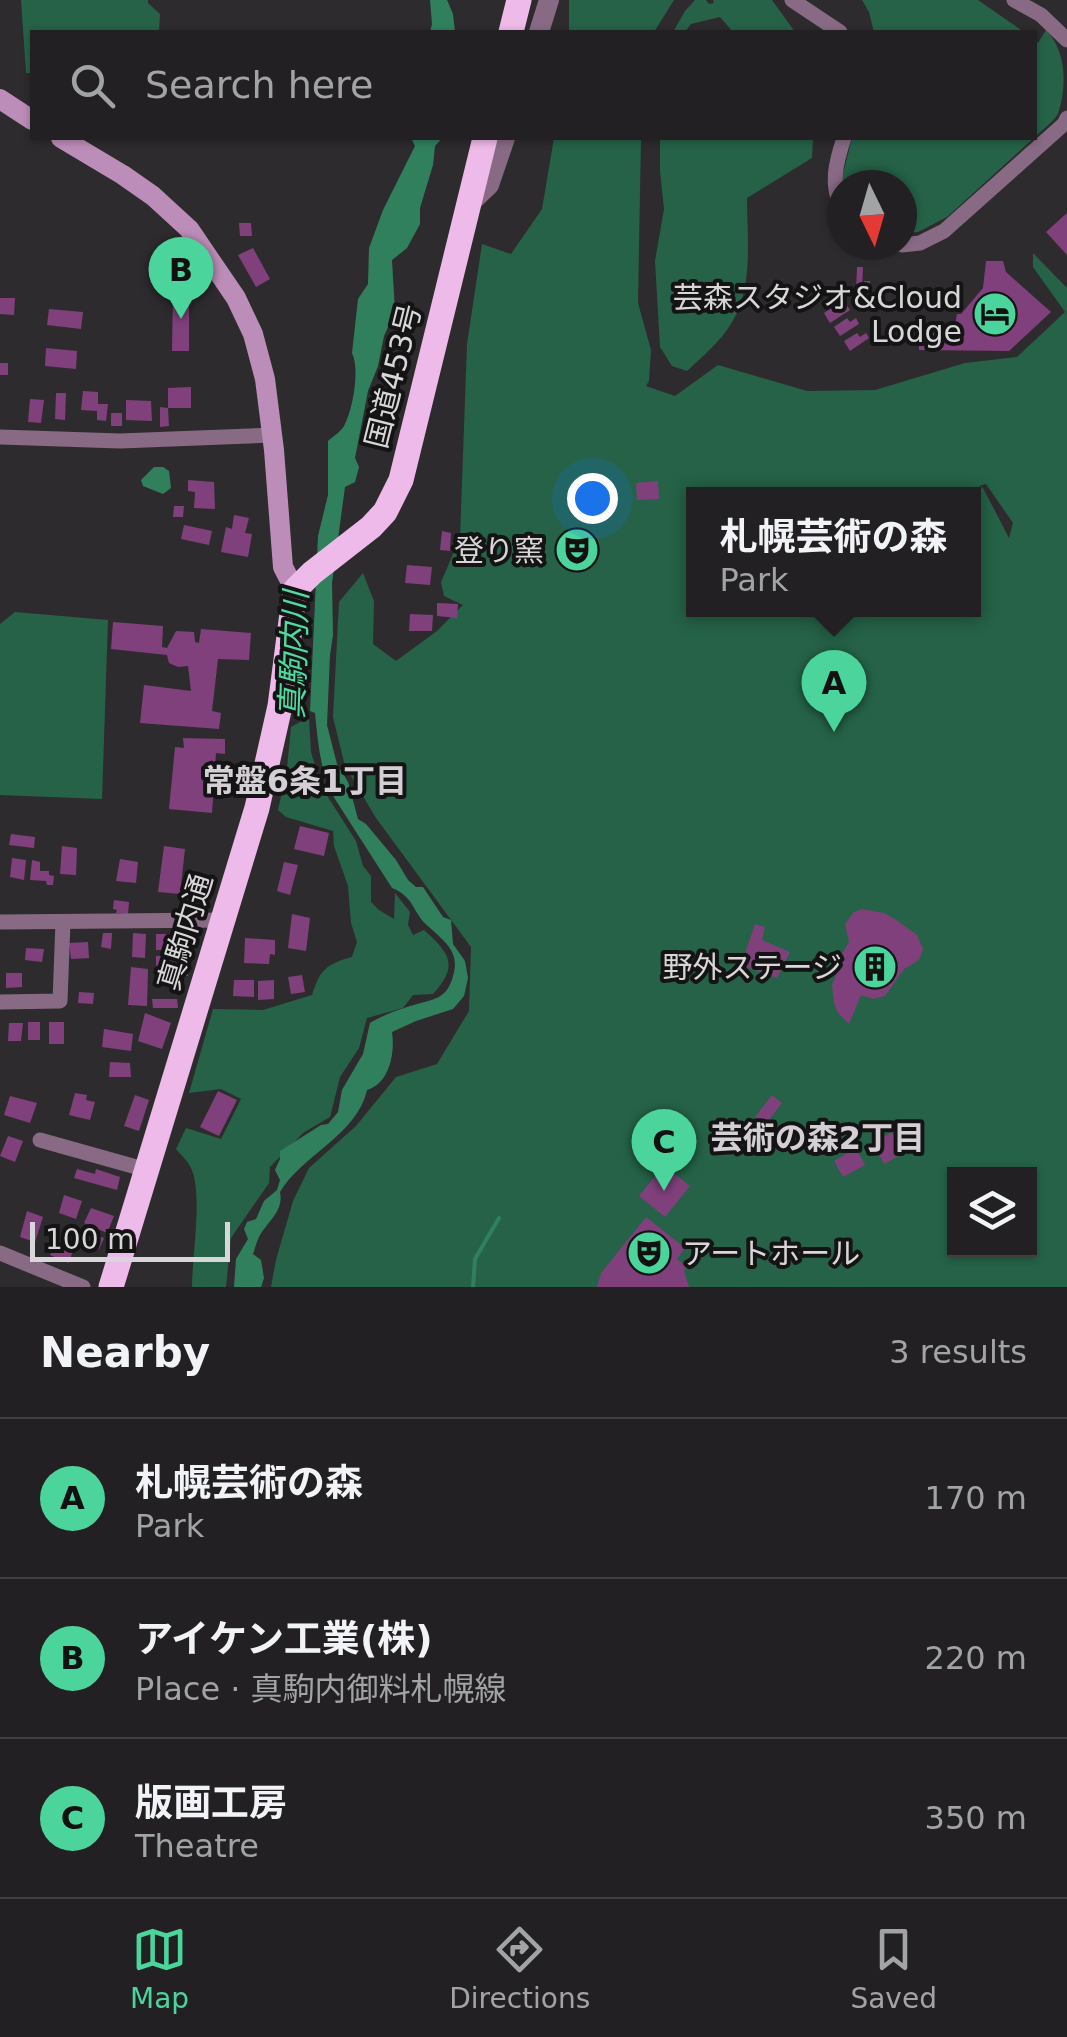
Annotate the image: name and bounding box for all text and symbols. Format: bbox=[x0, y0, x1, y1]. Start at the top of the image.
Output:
search box bbox=[30, 30, 1037, 140]
icon: search bbox=[65, 58, 120, 113]
text: Search here bbox=[145, 63, 373, 107]
north arrow bbox=[827, 170, 917, 260]
pin: B bbox=[148, 236, 214, 319]
place label: 芸森スタジオ&Cloud Lodge bbox=[673, 280, 962, 349]
hotel icon: 芸森スタジオ&Cloud Lodge bbox=[972, 291, 1018, 337]
street label: 国道453号 bbox=[358, 300, 428, 452]
your location bbox=[567, 473, 618, 524]
popup bbox=[686, 487, 981, 617]
text: 札幌芸術の森 bbox=[719, 515, 948, 559]
theatre icon: 登り窯 bbox=[554, 527, 600, 573]
place label: 登り窯 bbox=[454, 533, 544, 568]
text: Park bbox=[719, 561, 789, 599]
water label: 真駒内川 bbox=[273, 587, 315, 720]
pin: A bbox=[802, 650, 866, 732]
district label: 常盤6条1丁目 bbox=[203, 762, 407, 800]
street label: 真駒内通 bbox=[151, 870, 219, 994]
building icon: 野外ステージ bbox=[852, 944, 898, 990]
place label: 野外ステージ bbox=[663, 950, 842, 985]
pin: C bbox=[632, 1108, 696, 1191]
district label: 芸術の森2丁目 bbox=[711, 1119, 925, 1157]
map controls bbox=[947, 1167, 1037, 1257]
button: layers bbox=[947, 1167, 1037, 1257]
scale bar bbox=[30, 1217, 230, 1262]
text: 100 m bbox=[45, 1223, 135, 1256]
theatre icon: アートホール bbox=[626, 1230, 672, 1276]
place label: アートホール bbox=[682, 1236, 860, 1271]
text: Nearby bbox=[40, 1328, 210, 1377]
text: 3 results bbox=[889, 1333, 1027, 1371]
text: 札幌芸術の森 bbox=[135, 1461, 363, 1505]
text: A bbox=[60, 1479, 85, 1517]
text: 170 m bbox=[925, 1479, 1027, 1517]
text: Park bbox=[135, 1507, 204, 1545]
text: アイケン工業(株) bbox=[135, 1617, 433, 1661]
text: B bbox=[60, 1639, 85, 1677]
text: 220 m bbox=[925, 1639, 1027, 1677]
text: Place · 真駒内御料札幌線 bbox=[135, 1670, 507, 1708]
text: 版画工房 bbox=[135, 1781, 287, 1825]
text: C bbox=[61, 1799, 84, 1837]
text: 350 m bbox=[925, 1799, 1027, 1837]
text: Theatre bbox=[135, 1827, 259, 1865]
tab: Map bbox=[130, 1922, 189, 2015]
tab: Directions bbox=[449, 1922, 590, 2015]
tab: Saved bbox=[850, 1922, 937, 2015]

